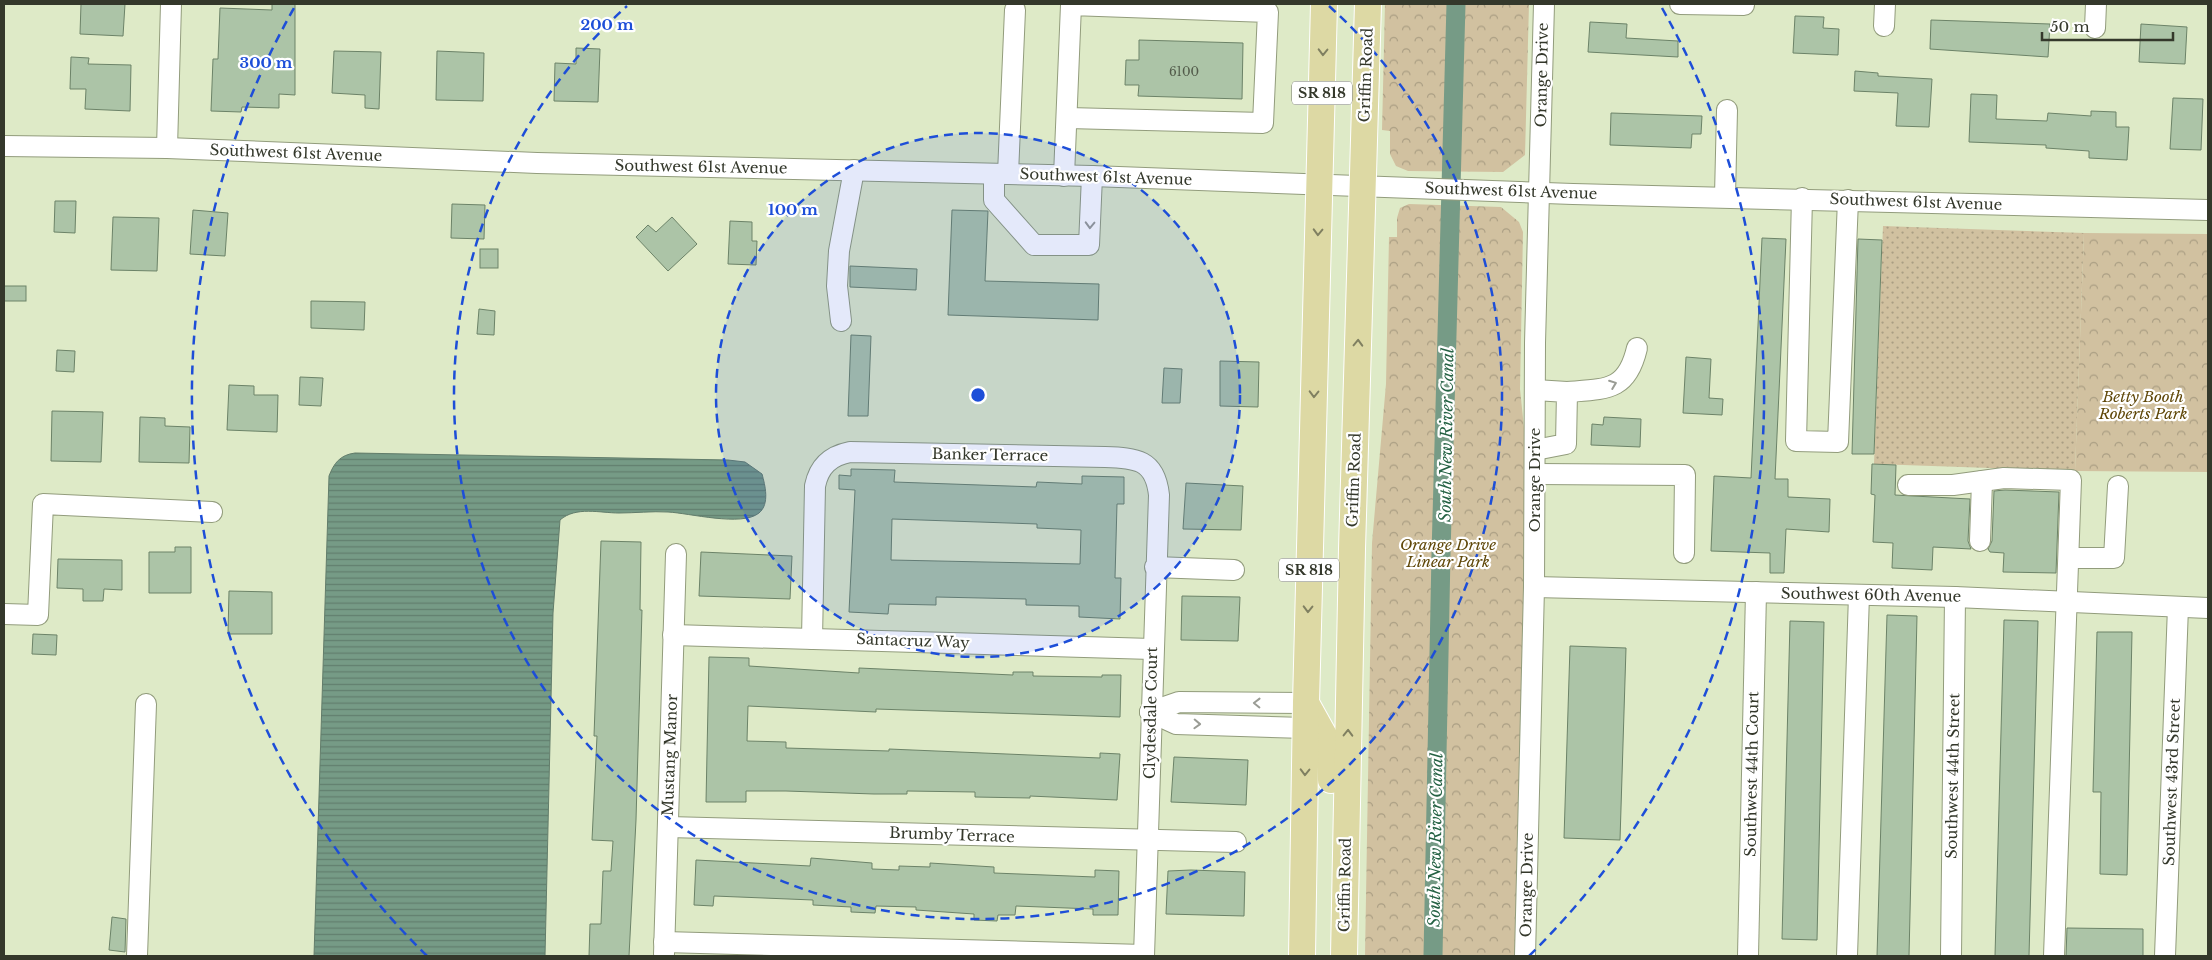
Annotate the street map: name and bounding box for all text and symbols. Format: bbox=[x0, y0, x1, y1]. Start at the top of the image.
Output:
scale bar bbox=[2042, 10, 2173, 42]
text: 200 m bbox=[581, 15, 634, 34]
text: 50 m bbox=[2050, 17, 2090, 36]
street label: Orange Drive bbox=[1531, 22, 1552, 127]
street label: Griffin Road bbox=[1354, 27, 1377, 123]
one-way arrow bbox=[1318, 49, 1328, 57]
text: 300 m bbox=[240, 53, 293, 72]
house number: 6100 bbox=[1169, 64, 1199, 79]
road number: SR 818 bbox=[1292, 82, 1352, 105]
street label: Southwest 61st Avenue bbox=[209, 140, 383, 165]
street label: Southwest 61st Avenue bbox=[614, 155, 788, 178]
street label: Southwest 61st Avenue bbox=[1019, 164, 1193, 189]
street label: Southwest 61st Avenue bbox=[1424, 178, 1598, 203]
street label: Southwest 61st Avenue bbox=[1829, 189, 2003, 214]
text: 100 m bbox=[768, 200, 818, 219]
one-way arrow bbox=[1085, 222, 1095, 229]
one-way arrow bbox=[1312, 228, 1323, 236]
one-way arrow bbox=[1353, 338, 1363, 346]
water label: South New River Canal bbox=[1434, 347, 1458, 522]
one-way arrow bbox=[1608, 380, 1617, 391]
centre of rings bbox=[969, 386, 987, 404]
park label: Betty Booth Roberts Park bbox=[2098, 387, 2187, 423]
one-way arrow bbox=[1308, 391, 1319, 399]
street label: Orange Drive bbox=[1525, 428, 1544, 532]
street label: Griffin Road bbox=[1342, 432, 1365, 528]
street label: Banker Terrace bbox=[932, 444, 1048, 465]
park label: Orange Drive Linear Park bbox=[1400, 535, 1496, 571]
road number: SR 818 bbox=[1279, 558, 1339, 582]
street label: Southwest 60th Avenue bbox=[1781, 583, 1961, 606]
one-way arrow bbox=[1303, 606, 1313, 614]
street label: Santacruz Way bbox=[856, 629, 970, 652]
street label: Clydesdale Court bbox=[1140, 646, 1161, 779]
street label: Southwest 44th Court bbox=[1741, 691, 1762, 857]
street label: Southwest 44th Street bbox=[1942, 692, 1963, 859]
street label: Mustang Manor bbox=[658, 693, 681, 816]
one-way arrow bbox=[1253, 698, 1260, 708]
street label: Southwest 43rd Street bbox=[2159, 698, 2184, 866]
one-way arrow bbox=[1193, 719, 1201, 730]
one-way arrow bbox=[1343, 728, 1353, 736]
water label: South New River Canal bbox=[1423, 752, 1447, 927]
one-way arrow bbox=[1299, 768, 1310, 776]
street label: Brumby Terrace bbox=[889, 823, 1015, 846]
street label: Orange Drive bbox=[1516, 832, 1537, 937]
street label: Griffin Road bbox=[1334, 838, 1355, 932]

